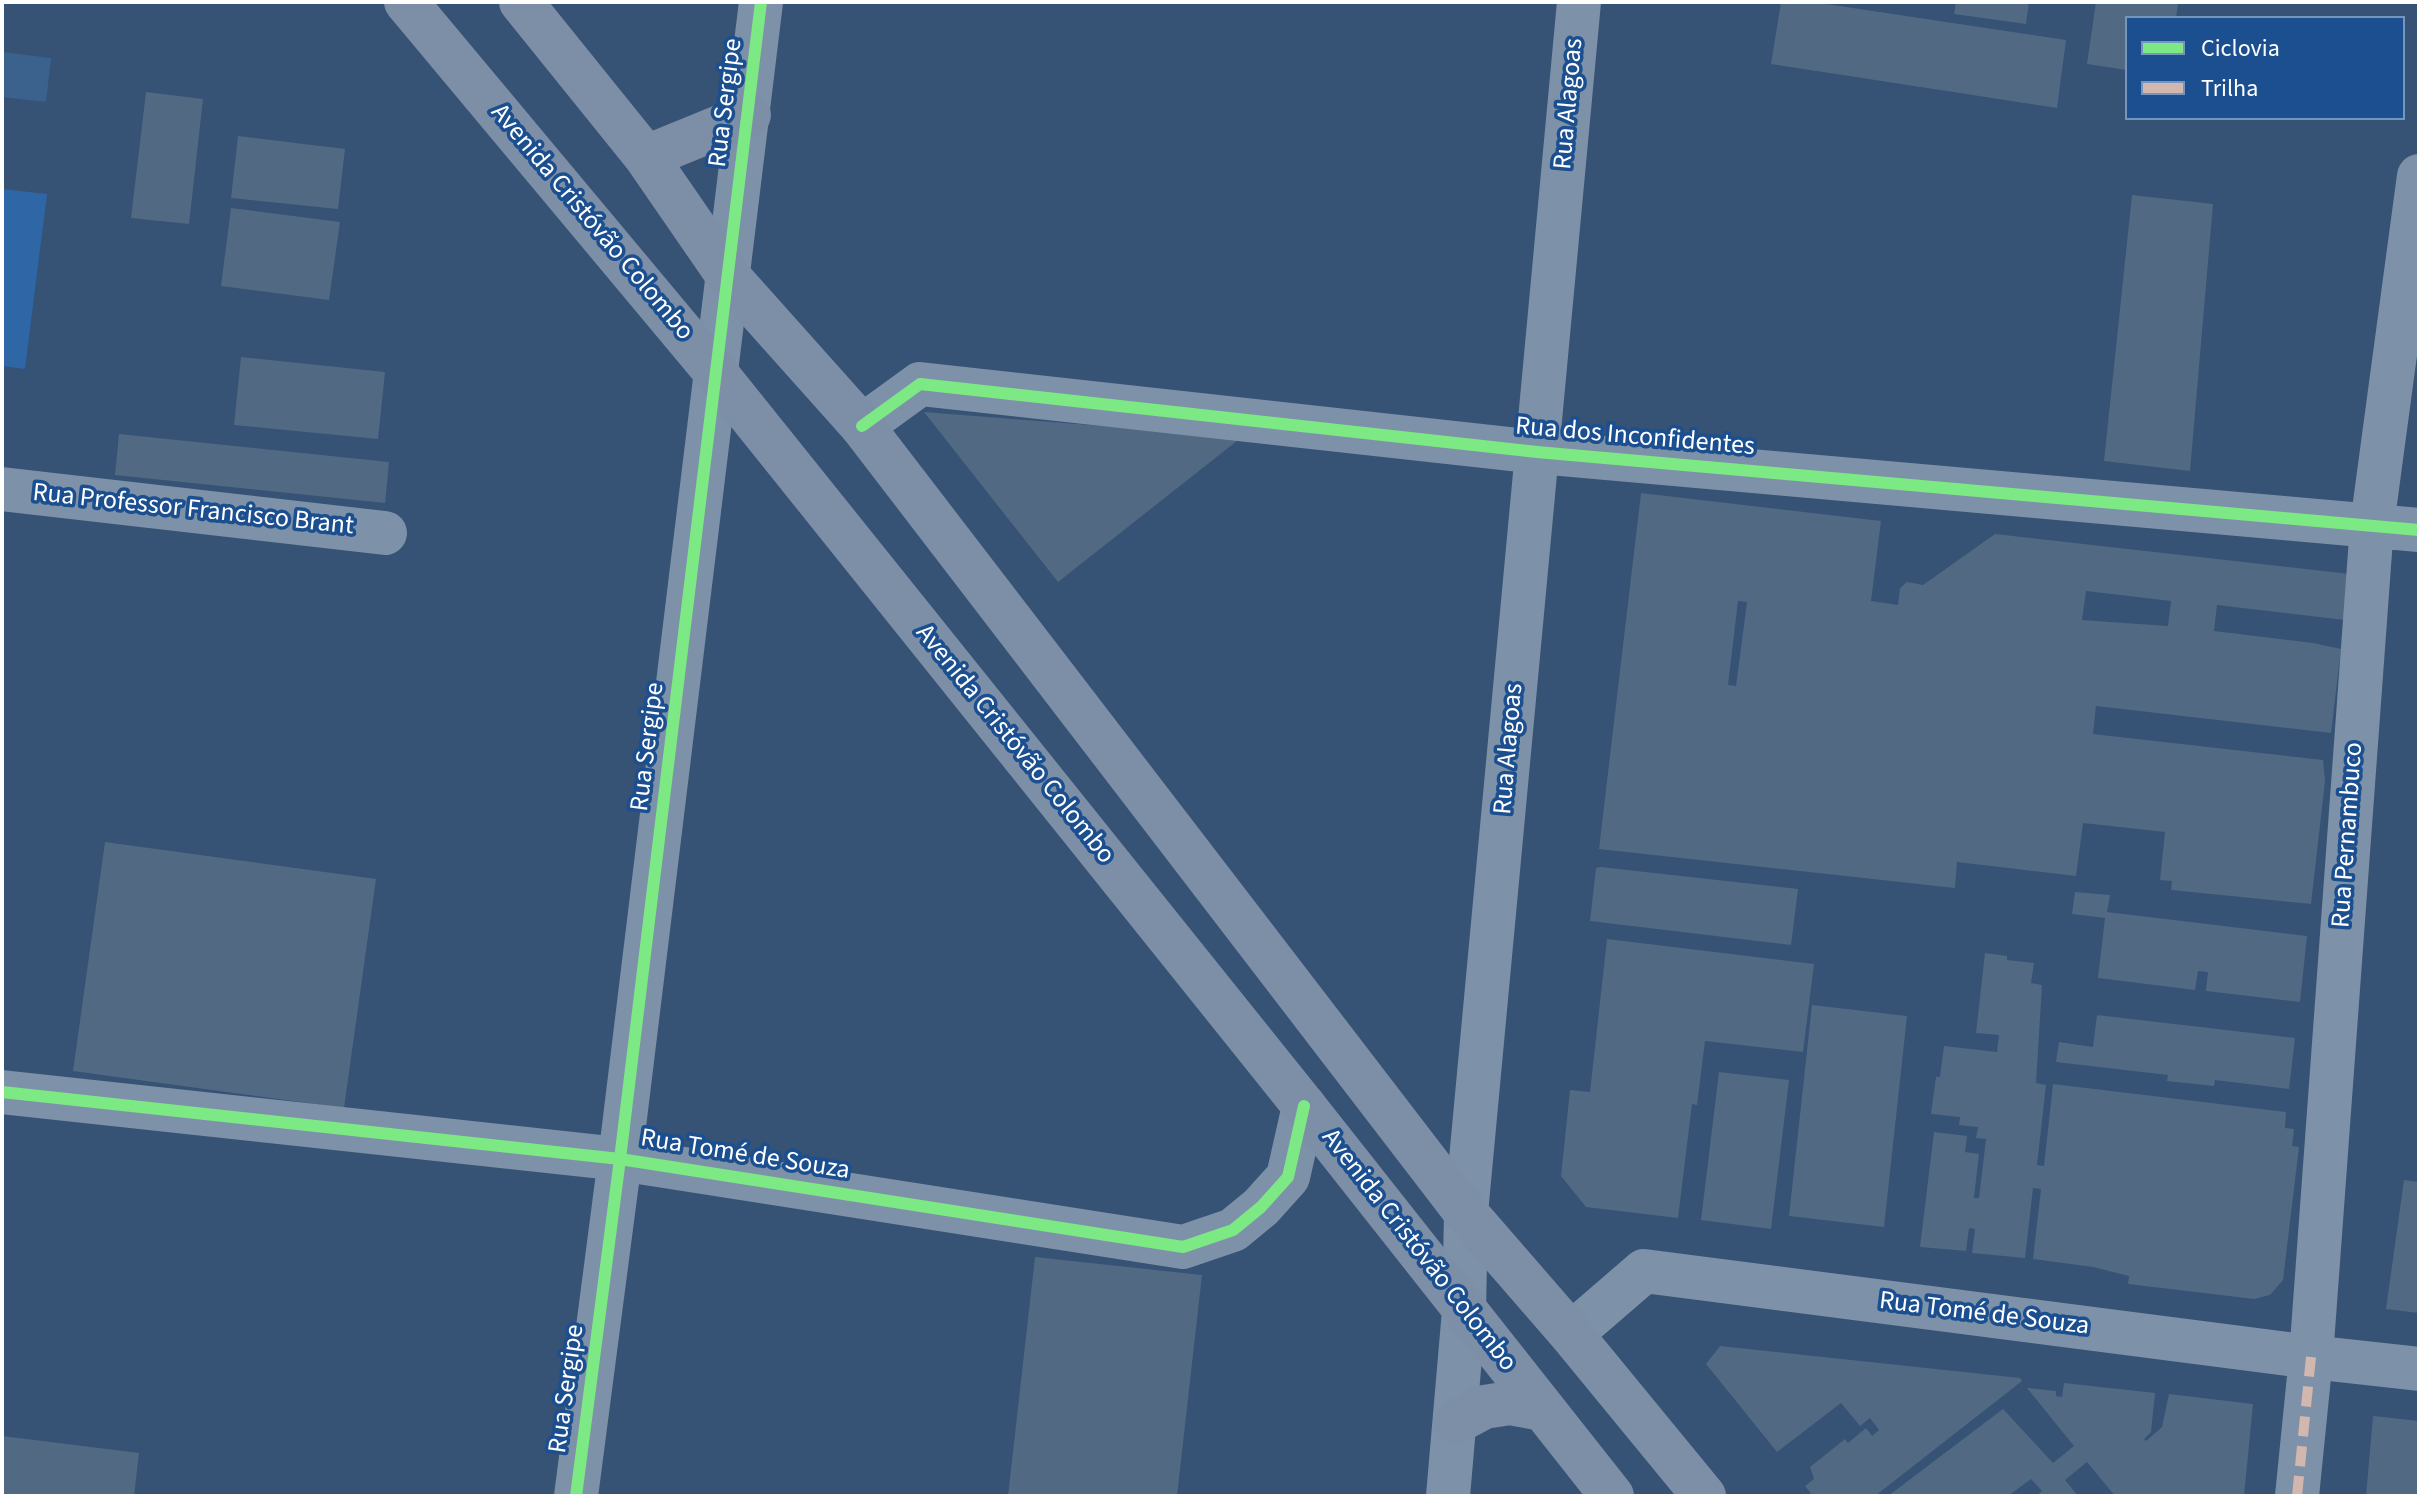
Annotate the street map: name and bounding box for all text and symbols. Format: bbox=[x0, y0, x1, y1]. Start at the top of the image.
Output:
legend bbox=[2125, 16, 2405, 120]
text: Ciclovia bbox=[2201, 31, 2280, 66]
street label: Rua Sergipe bbox=[704, 37, 750, 169]
street label: Rua Alagoas bbox=[1549, 37, 1591, 171]
text: Trilha bbox=[2201, 71, 2258, 106]
street label: Avenida Cristóvão Colombo bbox=[483, 98, 699, 348]
street label: Rua dos Inconfidentes bbox=[1514, 412, 1756, 464]
street label: Rua Professor Francisco Brant bbox=[31, 479, 355, 543]
street label: Avenida Cristóvão Colombo bbox=[908, 619, 1120, 871]
street label: Rua Sergipe bbox=[626, 681, 672, 813]
street label: Rua Alagoas bbox=[1489, 682, 1531, 816]
street label: Rua Pernambuco bbox=[2327, 741, 2371, 929]
street label: Rua Tomé de Souza bbox=[638, 1124, 852, 1188]
street label: Avenida Cristóvão Colombo bbox=[1314, 1124, 1522, 1378]
street label: Rua Tomé de Souza bbox=[1877, 1287, 2091, 1343]
street label: Rua Sergipe bbox=[544, 1323, 592, 1455]

